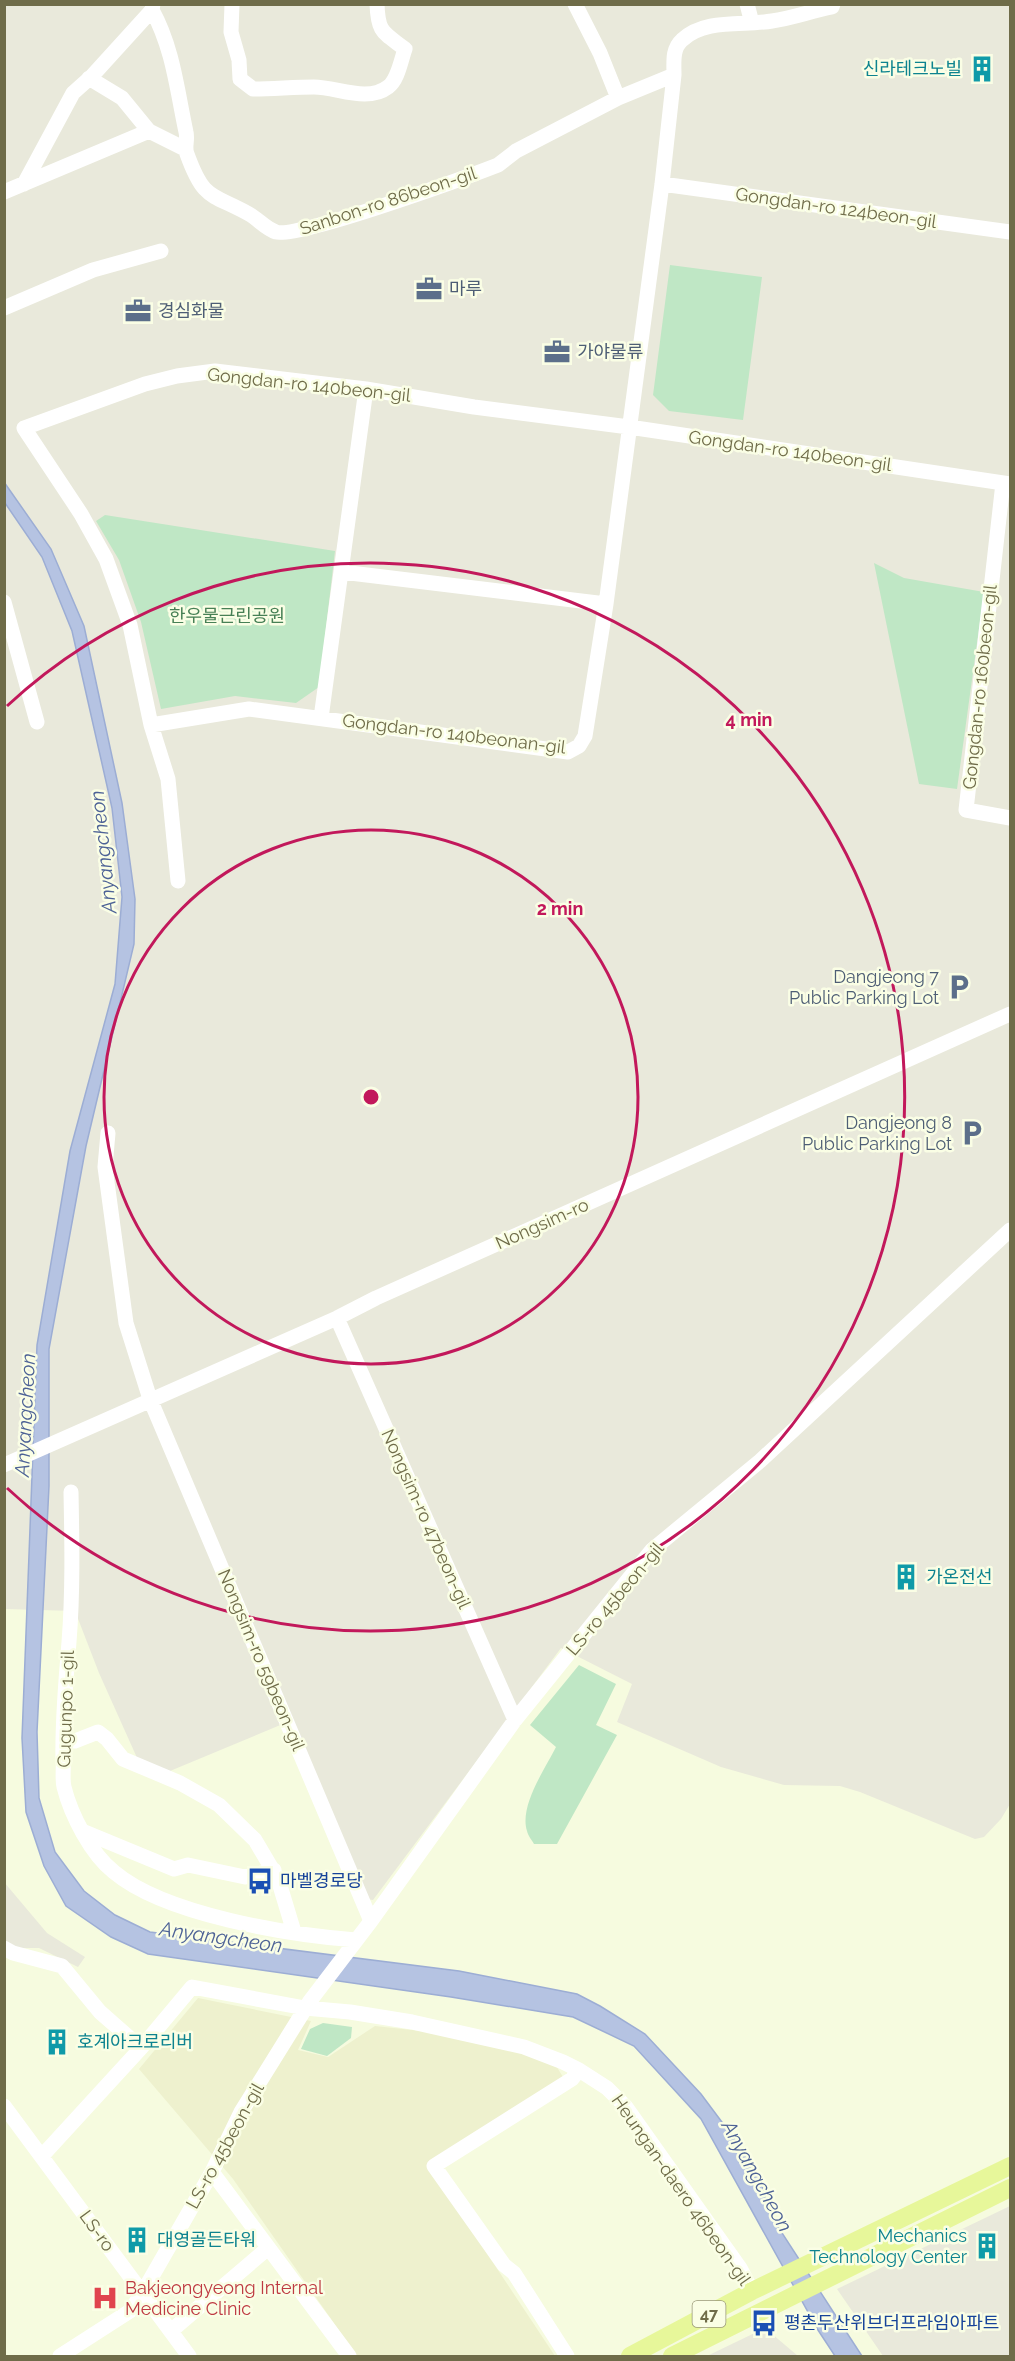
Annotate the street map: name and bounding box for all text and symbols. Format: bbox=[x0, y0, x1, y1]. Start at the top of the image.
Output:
building icon: 신라테크노빌 bbox=[967, 54, 997, 84]
place label: 신라테크노빌 bbox=[863, 58, 962, 79]
street label: Sanbon-ro 86beon-gil bbox=[297, 162, 479, 239]
street label: Gongdan-ro 124beon-gil bbox=[734, 183, 938, 232]
office icon: 마루 bbox=[414, 274, 444, 304]
place label: 마루 bbox=[449, 278, 482, 299]
office icon: 경심화물 bbox=[123, 296, 153, 326]
place label: 경심화물 bbox=[158, 300, 224, 321]
office icon: 가야물류 bbox=[542, 337, 572, 367]
place label: 가야물류 bbox=[577, 341, 643, 362]
street label: Gongdan-ro 140beon-gil bbox=[206, 363, 412, 406]
street label: Gongdan-ro 140beon-gil bbox=[687, 426, 893, 475]
street label: Gongdan-ro 160beon-gil bbox=[958, 584, 1001, 790]
park label: 한우물근린공원 bbox=[169, 605, 285, 626]
street label: Gongdan-ro 140beonan-gil bbox=[341, 709, 567, 758]
text: 4 min bbox=[726, 709, 772, 730]
water label: Anyangcheon bbox=[85, 789, 122, 916]
text: 2 min bbox=[537, 898, 583, 919]
place label: Dangjeong 7 Public Parking Lot bbox=[789, 966, 939, 1008]
parking icon: Dangjeong 7 Public Parking Lot bbox=[944, 972, 974, 1002]
centre of rings bbox=[361, 1087, 381, 1107]
place label: Dangjeong 8 Public Parking Lot bbox=[802, 1112, 952, 1154]
parking icon: Dangjeong 8 Public Parking Lot bbox=[957, 1118, 987, 1148]
street label: Nongsim-ro bbox=[492, 1194, 592, 1253]
water label: Anyangcheon bbox=[10, 1353, 40, 1478]
street label: Nongsim-ro 47beon-gil bbox=[377, 1426, 476, 1612]
street label: LS-ro 45beon-gil bbox=[561, 1538, 668, 1659]
building icon: 가온전선 bbox=[891, 1562, 921, 1592]
street label: Nongsim-ro 59beon-gil bbox=[214, 1566, 309, 1754]
place label: 가온전선 bbox=[926, 1566, 992, 1587]
street label: Gugunpo 1-gil bbox=[53, 1650, 78, 1768]
bus stop icon: 마벨경로당 bbox=[245, 1866, 275, 1896]
place label: 마벨경로당 bbox=[280, 1870, 363, 1891]
water label: Anyangcheon bbox=[157, 1916, 284, 1957]
building icon: 호계아크로리버 bbox=[42, 2027, 72, 2057]
place label: 호계아크로리버 bbox=[77, 2031, 193, 2052]
street label: LS-ro 45beon-gil bbox=[181, 2079, 268, 2212]
street label: Heungan-daero 46beon-gil bbox=[607, 2090, 755, 2289]
water label: Anyangcheon bbox=[716, 2115, 797, 2236]
street label: LS-ro bbox=[75, 2206, 120, 2256]
building icon: 대영골든타워 bbox=[122, 2225, 152, 2255]
place label: Mechanics Technology Center bbox=[809, 2225, 968, 2267]
place label: 대영골든타워 bbox=[157, 2229, 256, 2250]
building icon: Mechanics Technology Center bbox=[972, 2231, 1002, 2261]
place label: Bakjeongyeong Internal Medicine Clinic bbox=[125, 2277, 323, 2319]
hospital icon: Bakjeongyeong Internal Medicine Clinic bbox=[90, 2283, 120, 2313]
road number: 47 bbox=[692, 2301, 726, 2327]
bus stop icon: 평촌두산위브더프라임아파트 bbox=[749, 2308, 779, 2338]
place label: 평촌두산위브더프라임아파트 bbox=[784, 2312, 999, 2333]

